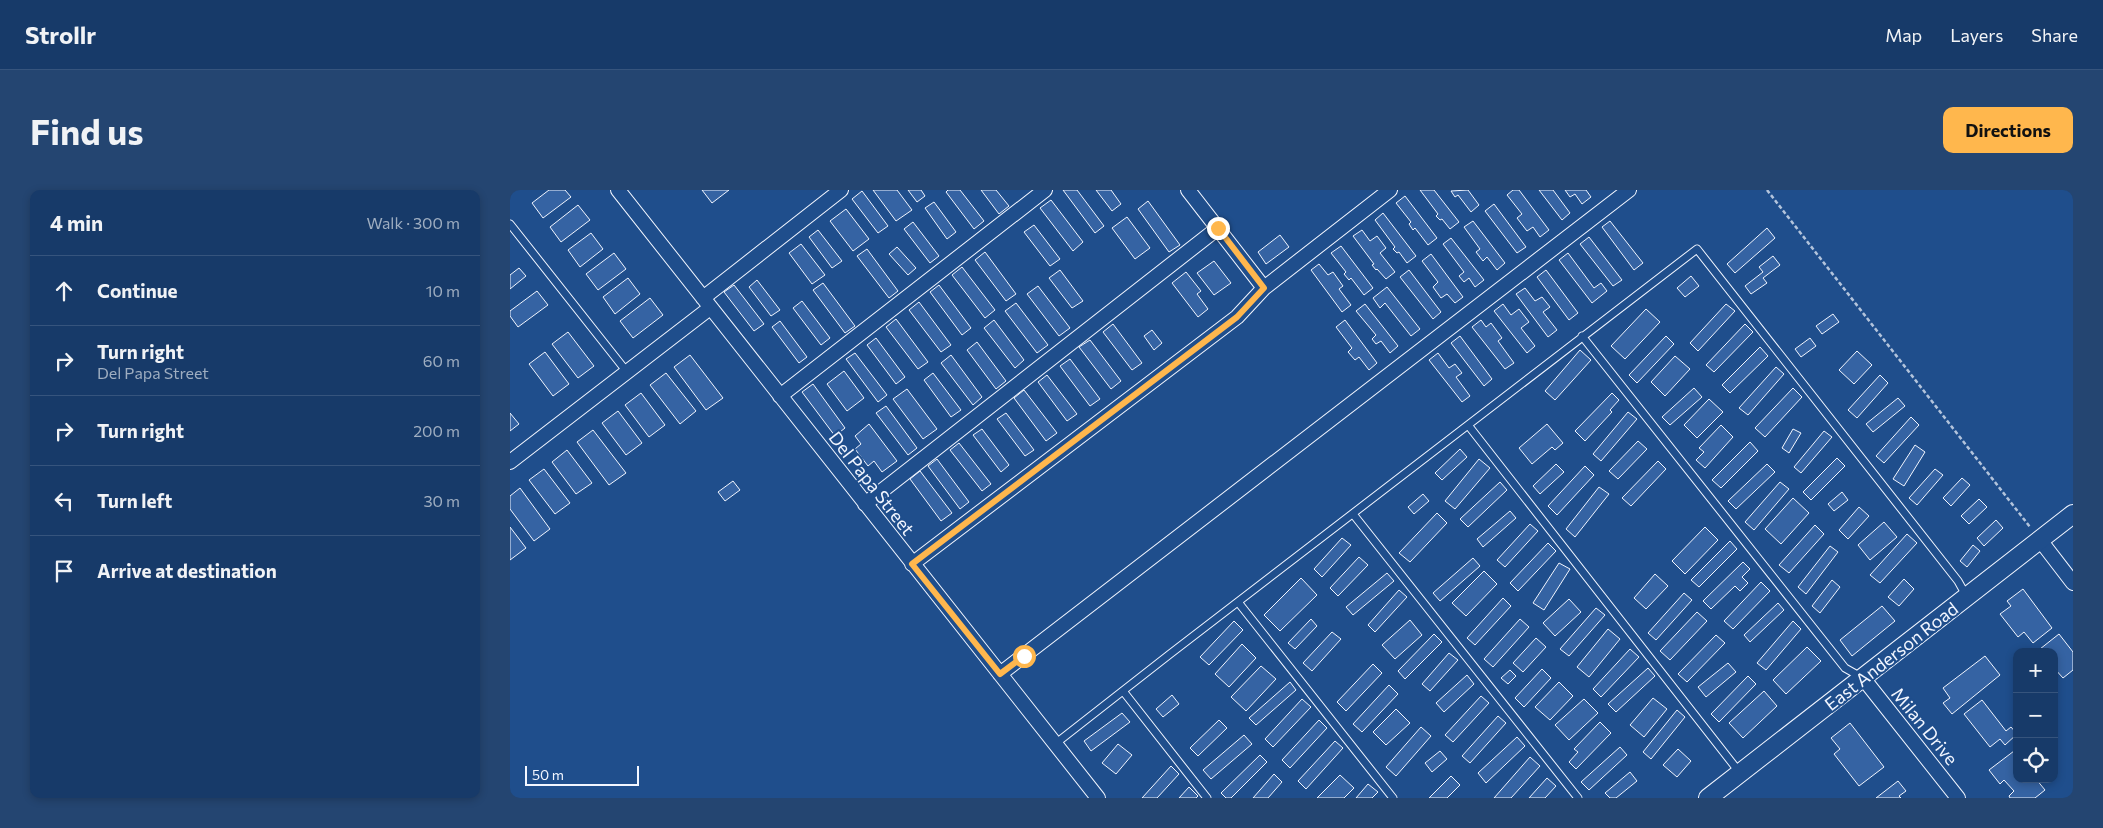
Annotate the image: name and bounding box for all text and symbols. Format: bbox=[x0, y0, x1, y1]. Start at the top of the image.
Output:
text: Strollr bbox=[25, 20, 96, 49]
text: Map bbox=[1885, 24, 1922, 46]
text: Layers bbox=[1950, 24, 2003, 46]
text: Share bbox=[2031, 24, 2078, 46]
button: Directions bbox=[1943, 107, 2073, 153]
text: Find us bbox=[30, 109, 144, 152]
text: 4 min bbox=[50, 210, 103, 235]
text: Walk · 300 m bbox=[366, 213, 460, 232]
route end bbox=[1207, 217, 1230, 240]
icon: ahead bbox=[50, 277, 78, 305]
text: Continue bbox=[97, 279, 177, 302]
text: 10 m bbox=[426, 281, 460, 300]
text: Turn right bbox=[97, 340, 184, 363]
icon: right bbox=[50, 347, 78, 375]
text: 60 m bbox=[423, 351, 460, 370]
text: Del Papa Street bbox=[97, 363, 209, 382]
icon: right bbox=[50, 417, 78, 445]
text: Turn right bbox=[97, 419, 184, 442]
text: 200 m bbox=[413, 421, 460, 440]
street label: Del Papa Street bbox=[825, 427, 919, 539]
icon: left bbox=[50, 487, 78, 515]
text: Turn left bbox=[97, 489, 172, 512]
text: 30 m bbox=[423, 491, 460, 510]
icon: arrive bbox=[50, 557, 78, 585]
text: Arrive at destination bbox=[97, 559, 277, 582]
street label: East Anderson Road bbox=[1820, 597, 1962, 715]
route start bbox=[1013, 645, 1036, 668]
map controls bbox=[2013, 648, 2058, 783]
button: + bbox=[2013, 648, 2058, 693]
street label: Milan Drive bbox=[1887, 683, 1963, 769]
button: − bbox=[2013, 693, 2058, 738]
button: locate bbox=[2013, 738, 2058, 783]
scale bar bbox=[525, 763, 639, 786]
text: 50 m bbox=[532, 766, 564, 783]

